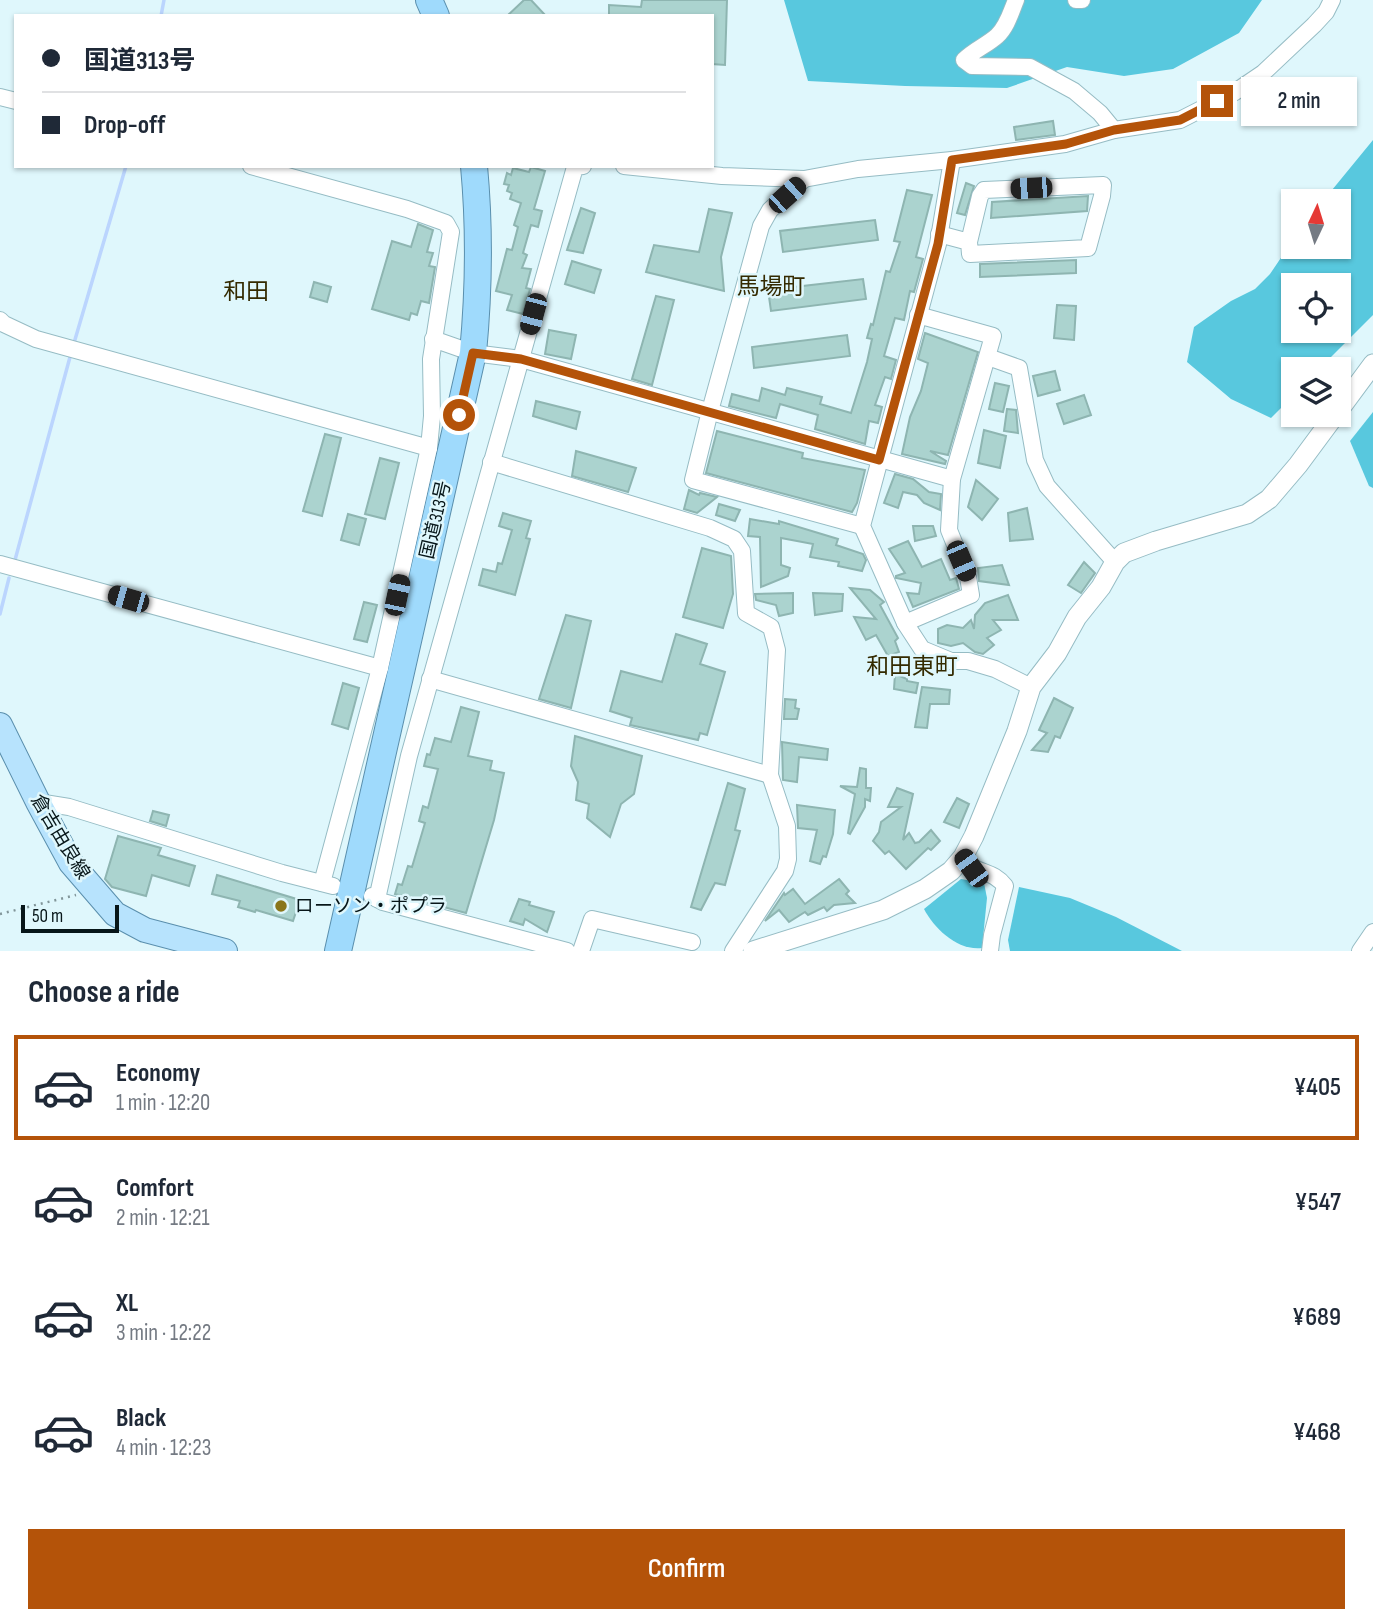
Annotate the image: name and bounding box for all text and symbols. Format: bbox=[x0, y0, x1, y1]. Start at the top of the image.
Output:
text: 国道313号 bbox=[84, 46, 196, 77]
callout: 2 min bbox=[1242, 76, 1357, 126]
route end bbox=[1201, 85, 1233, 117]
text: 2 min bbox=[1277, 87, 1321, 115]
text: Drop-off bbox=[84, 110, 165, 141]
car bbox=[765, 173, 810, 217]
car bbox=[1010, 176, 1053, 200]
north arrow bbox=[1281, 189, 1351, 259]
map controls bbox=[1281, 189, 1351, 427]
district label: 馬場町 bbox=[737, 273, 806, 301]
button: locate bbox=[1281, 273, 1351, 343]
district label: 和田 bbox=[223, 278, 269, 306]
car bbox=[518, 291, 549, 337]
button: layers bbox=[1281, 357, 1351, 427]
route start bbox=[443, 399, 475, 431]
street label: 国道313号 bbox=[416, 479, 456, 561]
car bbox=[944, 538, 979, 584]
car bbox=[383, 572, 412, 618]
car bbox=[105, 583, 152, 615]
district label: 和田東町 bbox=[866, 653, 958, 681]
street label: 倉吉由良線 bbox=[26, 790, 94, 884]
car bbox=[951, 845, 992, 891]
place label: ローソン・ポプラ bbox=[295, 895, 447, 918]
marker: ローソン・ポプラ bbox=[273, 898, 289, 914]
scale bar bbox=[21, 902, 119, 934]
text: 50 m bbox=[32, 905, 63, 928]
text: Choose a ride bbox=[28, 973, 180, 1012]
icon: car bbox=[32, 1056, 95, 1119]
text: Economy bbox=[116, 1058, 200, 1089]
text: ¥405 bbox=[1294, 1072, 1341, 1103]
text: 1 min · 12:20 bbox=[116, 1089, 210, 1117]
icon: car bbox=[32, 1171, 95, 1234]
text: Comfort bbox=[116, 1173, 194, 1204]
text: ¥547 bbox=[1294, 1187, 1341, 1218]
text: 2 min · 12:21 bbox=[116, 1204, 210, 1232]
icon: car bbox=[32, 1286, 95, 1349]
text: XL bbox=[116, 1288, 138, 1319]
text: ¥689 bbox=[1292, 1302, 1341, 1333]
text: 3 min · 12:22 bbox=[116, 1319, 211, 1347]
icon: car bbox=[32, 1401, 95, 1464]
text: Black bbox=[116, 1403, 166, 1434]
text: ¥468 bbox=[1293, 1417, 1341, 1448]
text: 4 min · 12:23 bbox=[116, 1434, 211, 1462]
button: Confirm bbox=[28, 1529, 1345, 1609]

